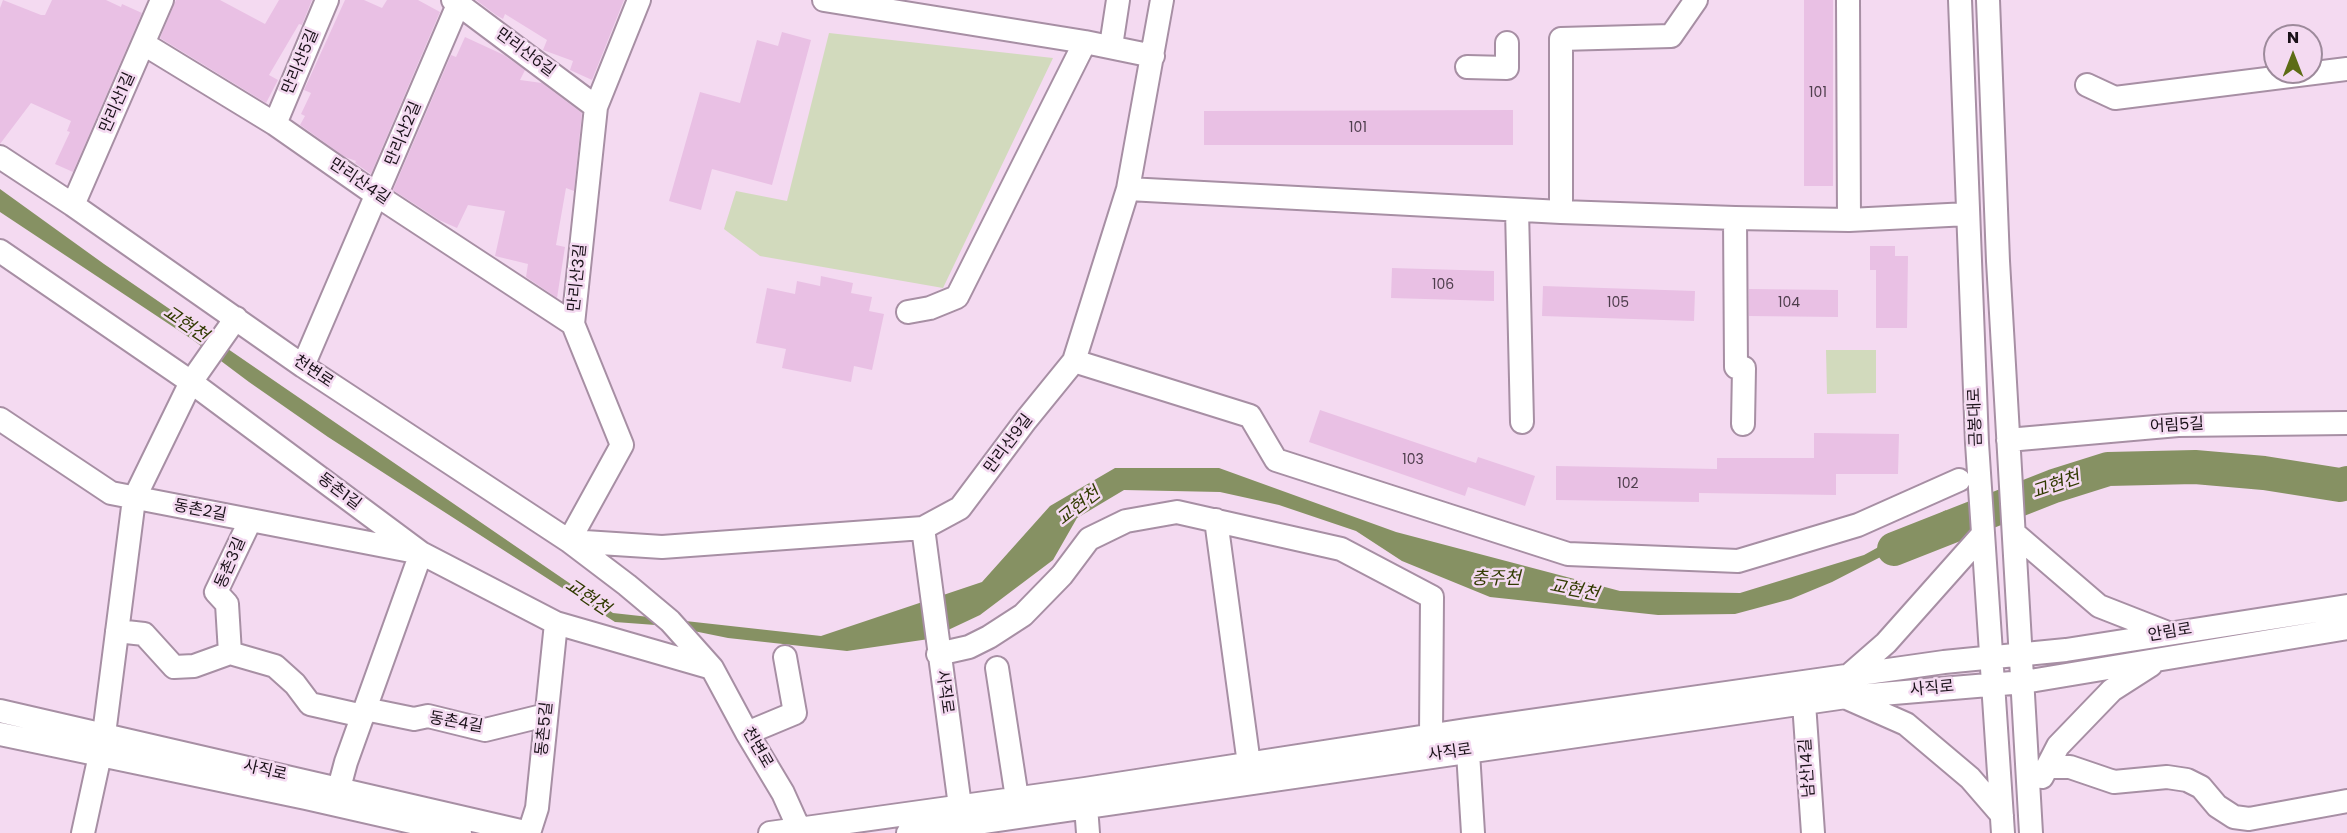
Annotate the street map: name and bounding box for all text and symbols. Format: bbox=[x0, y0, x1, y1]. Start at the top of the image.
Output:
north arrow bbox=[2263, 24, 2323, 84]
street label: 만리산6길 bbox=[492, 25, 558, 81]
text: N bbox=[2287, 26, 2299, 49]
street label: 만리산5길 bbox=[279, 27, 323, 97]
street label: 만리산1길 bbox=[96, 70, 140, 136]
house number: 101 bbox=[1809, 85, 1827, 101]
street label: 만리산2길 bbox=[382, 99, 426, 169]
house number: 101 bbox=[1349, 120, 1367, 136]
street label: 만리산4길 bbox=[325, 155, 393, 209]
street label: 만리산3길 bbox=[565, 243, 591, 313]
house number: 106 bbox=[1432, 277, 1454, 293]
house number: 105 bbox=[1607, 295, 1629, 311]
house number: 104 bbox=[1778, 295, 1800, 311]
water label: 교현천 bbox=[158, 302, 212, 348]
street label: 천변로 bbox=[289, 352, 337, 392]
street label: 금봉대로 bbox=[1965, 387, 1987, 447]
street label: 만리산9길 bbox=[981, 411, 1037, 477]
street label: 어림5길 bbox=[2149, 415, 2205, 437]
house number: 103 bbox=[1402, 452, 1424, 468]
water label: 교현천 bbox=[2029, 468, 2083, 504]
street label: 동촌1길 bbox=[314, 470, 364, 514]
house number: 102 bbox=[1617, 476, 1639, 492]
water label: 교현천 bbox=[1053, 483, 1105, 531]
street label: 동촌2길 bbox=[172, 496, 228, 526]
street label: 동촌3길 bbox=[212, 535, 250, 591]
water label: 충주천 bbox=[1471, 568, 1521, 590]
water label: 교현천 bbox=[560, 575, 614, 621]
water label: 교현천 bbox=[1548, 576, 1600, 606]
street label: 안림로 bbox=[2147, 620, 2193, 646]
street label: 사직로 bbox=[931, 669, 957, 715]
street label: 사직로 bbox=[1909, 678, 1955, 700]
street label: 동촌5길 bbox=[533, 701, 557, 757]
street label: 동촌4길 bbox=[428, 709, 484, 737]
street label: 천변로 bbox=[738, 724, 776, 772]
street label: 남산14길 bbox=[1796, 738, 1820, 798]
street label: 사직로 bbox=[1427, 740, 1473, 766]
street label: 사직로 bbox=[241, 757, 289, 785]

